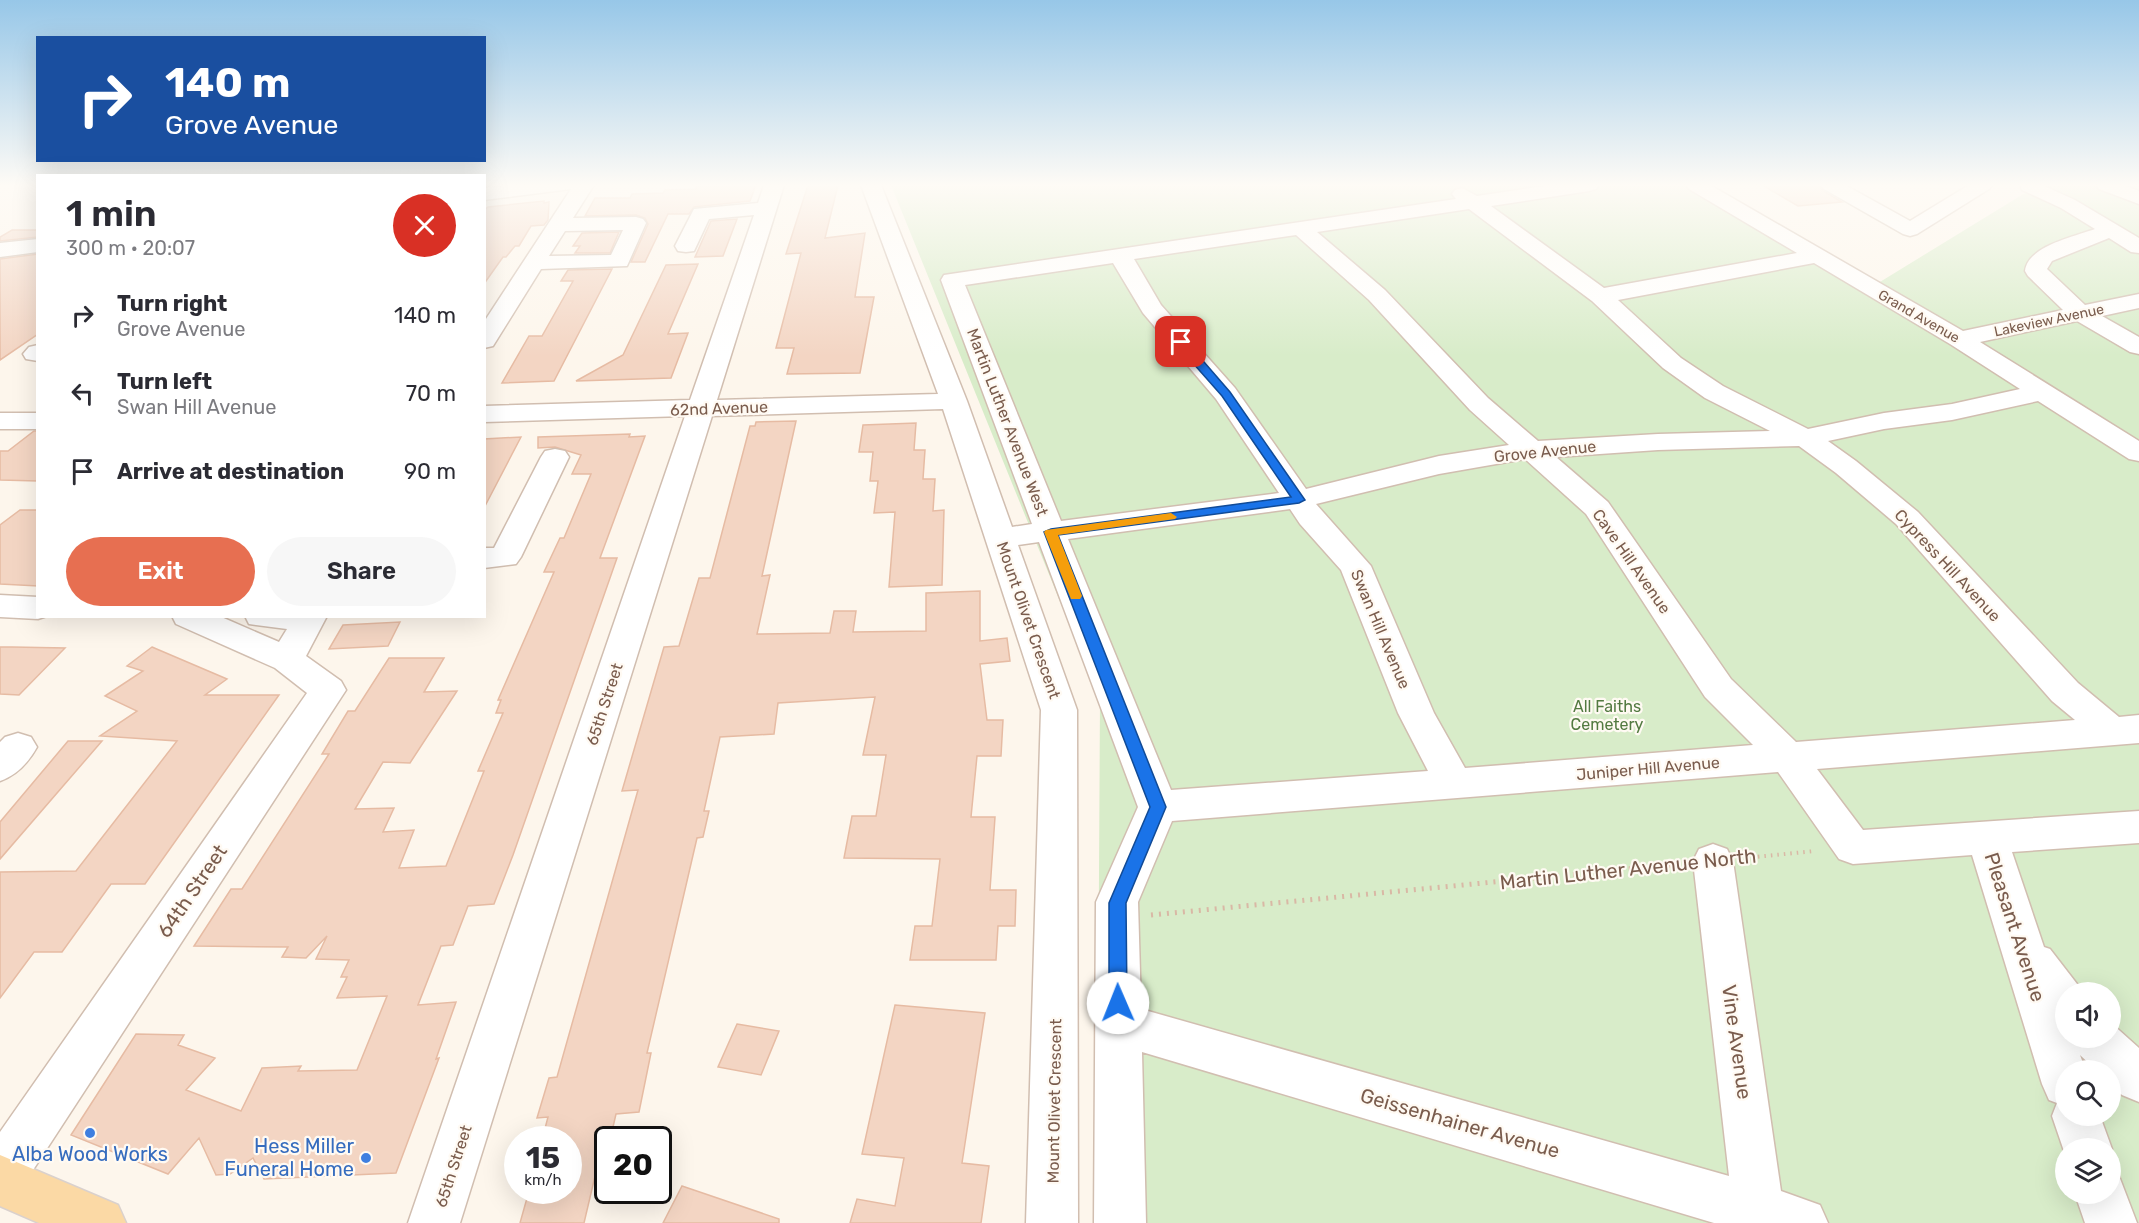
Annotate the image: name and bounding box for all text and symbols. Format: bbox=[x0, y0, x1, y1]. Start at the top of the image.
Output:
text: 140 m bbox=[165, 58, 291, 108]
icon: right bbox=[66, 60, 144, 138]
text: Grove Avenue bbox=[165, 109, 338, 141]
text: 1 min bbox=[66, 192, 157, 235]
button: close bbox=[393, 194, 456, 257]
text: 300 m · 20:07 bbox=[66, 236, 195, 260]
street label: Grand Avenue bbox=[1875, 286, 1963, 347]
text: Turn right bbox=[117, 290, 227, 317]
icon: right bbox=[66, 299, 99, 332]
street label: Lakeview Avenue bbox=[1993, 301, 2106, 340]
text: 140 m bbox=[394, 302, 456, 329]
pin bbox=[1155, 316, 1206, 367]
text: Grove Avenue bbox=[117, 317, 245, 341]
icon: arrive bbox=[1164, 325, 1197, 358]
street label: Martin Luther Avenue West bbox=[963, 326, 1052, 519]
text: Turn left bbox=[117, 368, 212, 395]
icon: left bbox=[66, 377, 99, 410]
text: 70 m bbox=[406, 380, 456, 407]
text: Swan Hill Avenue bbox=[117, 395, 277, 419]
street label: 62nd Avenue bbox=[670, 397, 768, 420]
street label: Grove Avenue bbox=[1493, 437, 1597, 466]
icon: arrive bbox=[66, 455, 99, 488]
text: Arrive at destination bbox=[117, 458, 344, 485]
text: 90 m bbox=[404, 458, 456, 485]
street label: Cave Hill Avenue bbox=[1588, 505, 1675, 617]
street label: Cypress Hill Avenue bbox=[1891, 505, 2005, 626]
button: Exit bbox=[66, 537, 255, 606]
button: Share bbox=[267, 537, 456, 606]
street label: Mount Olivet Crescent bbox=[993, 539, 1064, 701]
street label: Swan Hill Avenue bbox=[1347, 567, 1414, 692]
street label: 65th Street bbox=[582, 661, 627, 748]
park label: All Faiths Cemetery bbox=[1571, 697, 1644, 734]
street label: Juniper Hill Avenue bbox=[1575, 753, 1721, 784]
street label: 64th Street bbox=[152, 840, 232, 942]
street label: Martin Luther Avenue North bbox=[1499, 844, 1757, 894]
street label: Pleasant Avenue bbox=[1980, 849, 2050, 1005]
position arrow bbox=[1086, 971, 1150, 1035]
map controls bbox=[2055, 982, 2121, 1204]
button: sound bbox=[2055, 982, 2121, 1048]
street label: Vine Avenue bbox=[1717, 983, 1757, 1101]
street label: Mount Olivet Crescent bbox=[1044, 1018, 1065, 1184]
button: search bbox=[2055, 1060, 2121, 1126]
street label: Geissenhainer Avenue bbox=[1358, 1083, 1562, 1163]
street label: 65th Street bbox=[431, 1123, 476, 1210]
marker: Alba Wood Works bbox=[83, 1126, 97, 1140]
speed limit sign: 20 bbox=[594, 1126, 672, 1204]
place label: Hess Miller Funeral Home bbox=[224, 1134, 354, 1181]
button: layers bbox=[2055, 1138, 2121, 1204]
text: 15 bbox=[526, 1140, 560, 1176]
place label: Alba Wood Works bbox=[12, 1142, 168, 1166]
marker: Hess Miller Funeral Home bbox=[359, 1151, 373, 1165]
text: km/h bbox=[524, 1171, 562, 1189]

